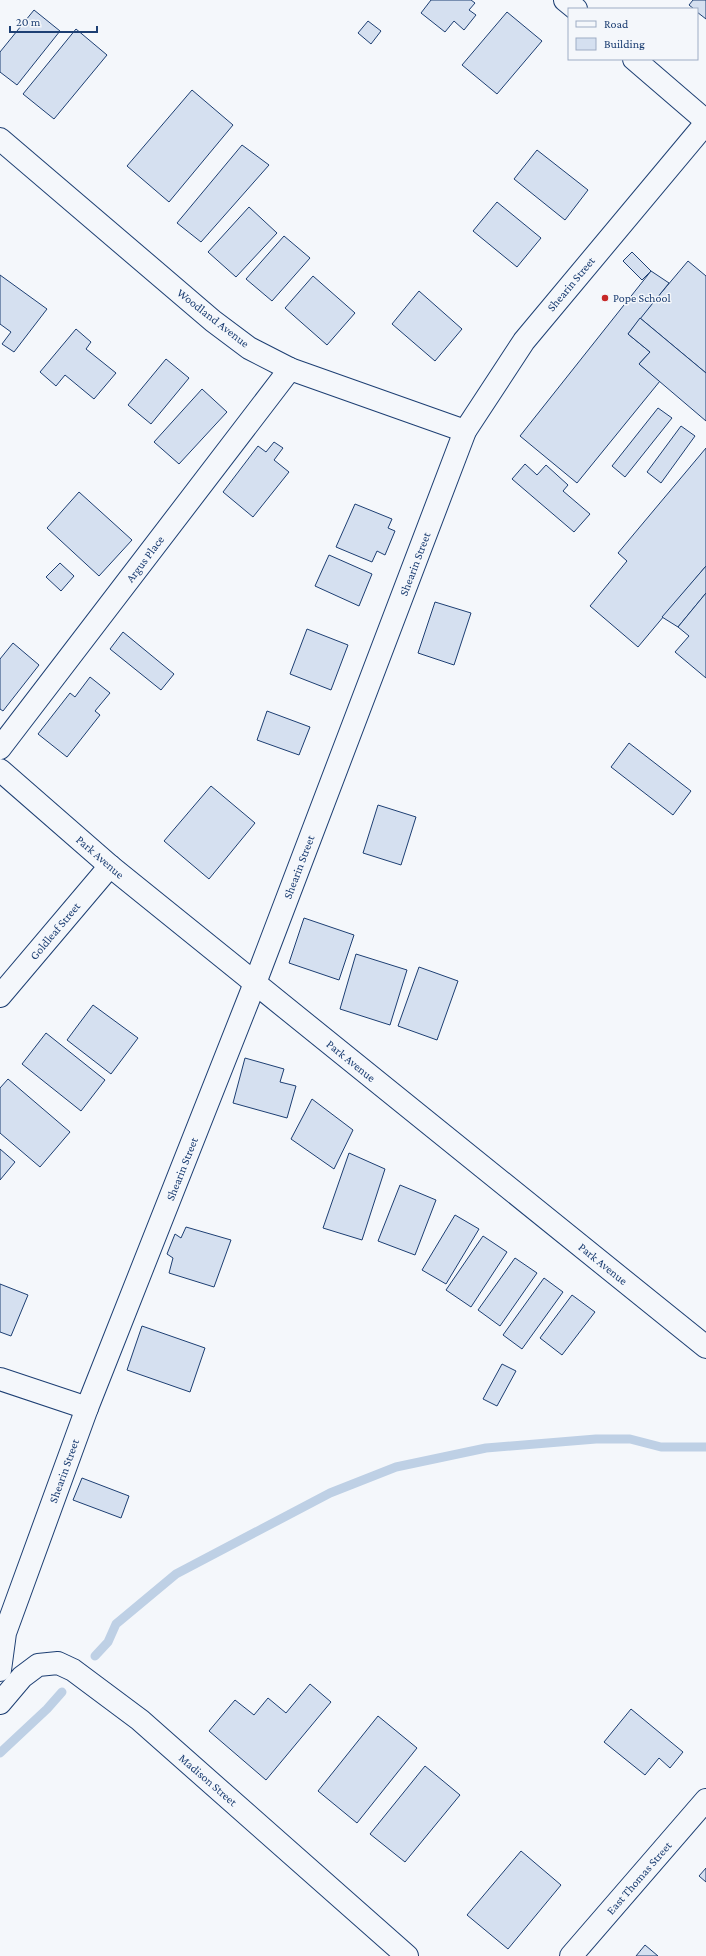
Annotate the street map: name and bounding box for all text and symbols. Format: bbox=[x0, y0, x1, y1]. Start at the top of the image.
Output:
scale bar bbox=[10, 8, 97, 34]
legend bbox=[568, 8, 698, 60]
text: 20 m bbox=[16, 15, 41, 29]
text: Road bbox=[604, 17, 629, 31]
text: Building bbox=[604, 37, 645, 51]
street label: Shearin Street bbox=[544, 253, 599, 314]
street label: Woodland Avenue bbox=[174, 285, 252, 351]
place label: Pope School bbox=[613, 291, 671, 305]
marker: Pope School bbox=[600, 293, 610, 303]
street label: Shearin Street bbox=[396, 529, 434, 598]
street label: Argus Place bbox=[123, 533, 167, 585]
street label: Park Avenue bbox=[73, 832, 127, 882]
street label: Shearin Street bbox=[280, 832, 318, 901]
street label: Goldleaf Street bbox=[27, 899, 84, 963]
street label: Park Avenue bbox=[324, 1037, 378, 1085]
street label: Shearin Street bbox=[163, 1134, 201, 1203]
street label: Park Avenue bbox=[576, 1240, 630, 1288]
street label: Shearin Street bbox=[46, 1436, 82, 1505]
street label: Madison Street bbox=[176, 1751, 241, 1810]
street label: East Thomas Street bbox=[603, 1838, 675, 1917]

